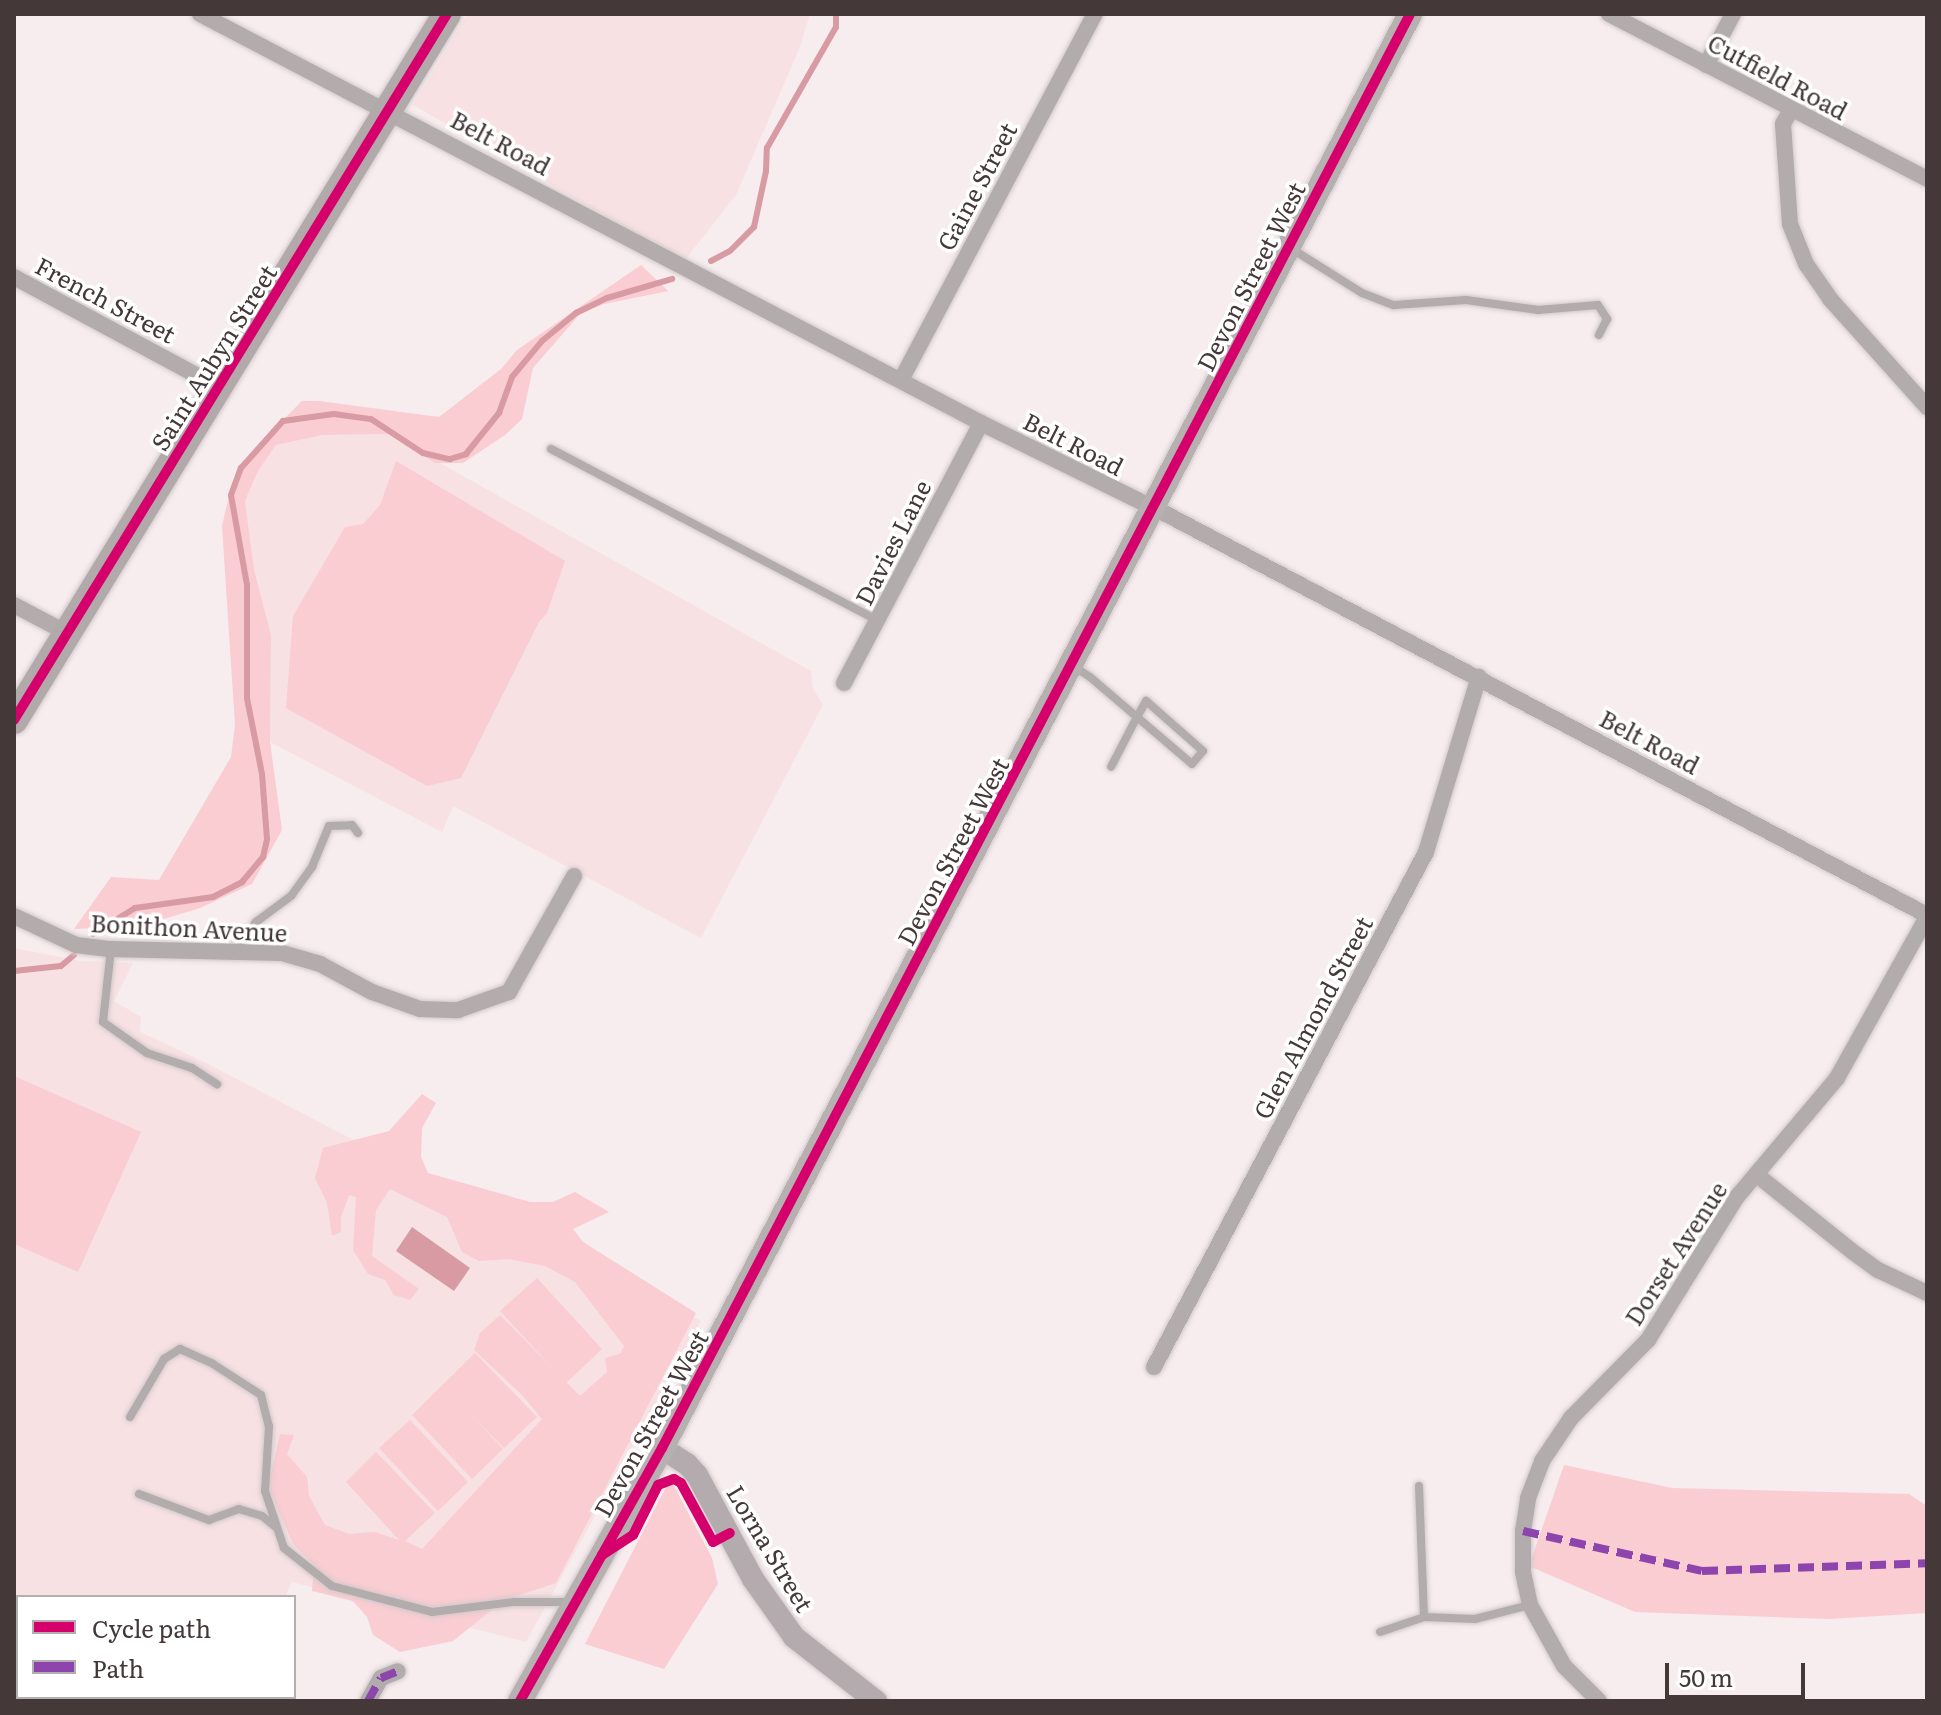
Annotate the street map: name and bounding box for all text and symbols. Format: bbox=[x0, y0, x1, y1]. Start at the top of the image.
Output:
street label: Cutfield Road bbox=[1703, 27, 1853, 125]
street label: Belt Road bbox=[446, 104, 556, 180]
street label: Gaine Street bbox=[930, 117, 1022, 255]
street label: Devon Street West bbox=[1190, 177, 1310, 375]
street label: French Street bbox=[31, 250, 181, 348]
street label: Saint Aubyn Street bbox=[144, 259, 282, 455]
street label: Belt Road bbox=[1019, 406, 1129, 480]
street label: Davies Lane bbox=[848, 475, 936, 609]
street label: Belt Road bbox=[1595, 703, 1705, 779]
street label: Devon Street West bbox=[890, 752, 1014, 950]
street label: Bonithon Avenue bbox=[90, 907, 288, 947]
street label: Glen Almond Street bbox=[1246, 911, 1378, 1123]
street label: Dorset Avenue bbox=[1618, 1176, 1732, 1330]
street label: Devon Street West bbox=[587, 1325, 713, 1521]
street label: Lorna Street bbox=[722, 1479, 820, 1617]
legend bbox=[16, 1595, 296, 1699]
text: Cycle path bbox=[92, 1610, 211, 1645]
scale bar bbox=[1669, 1647, 1809, 1697]
text: Path bbox=[92, 1650, 144, 1685]
text: 50 m bbox=[1679, 1659, 1733, 1694]

